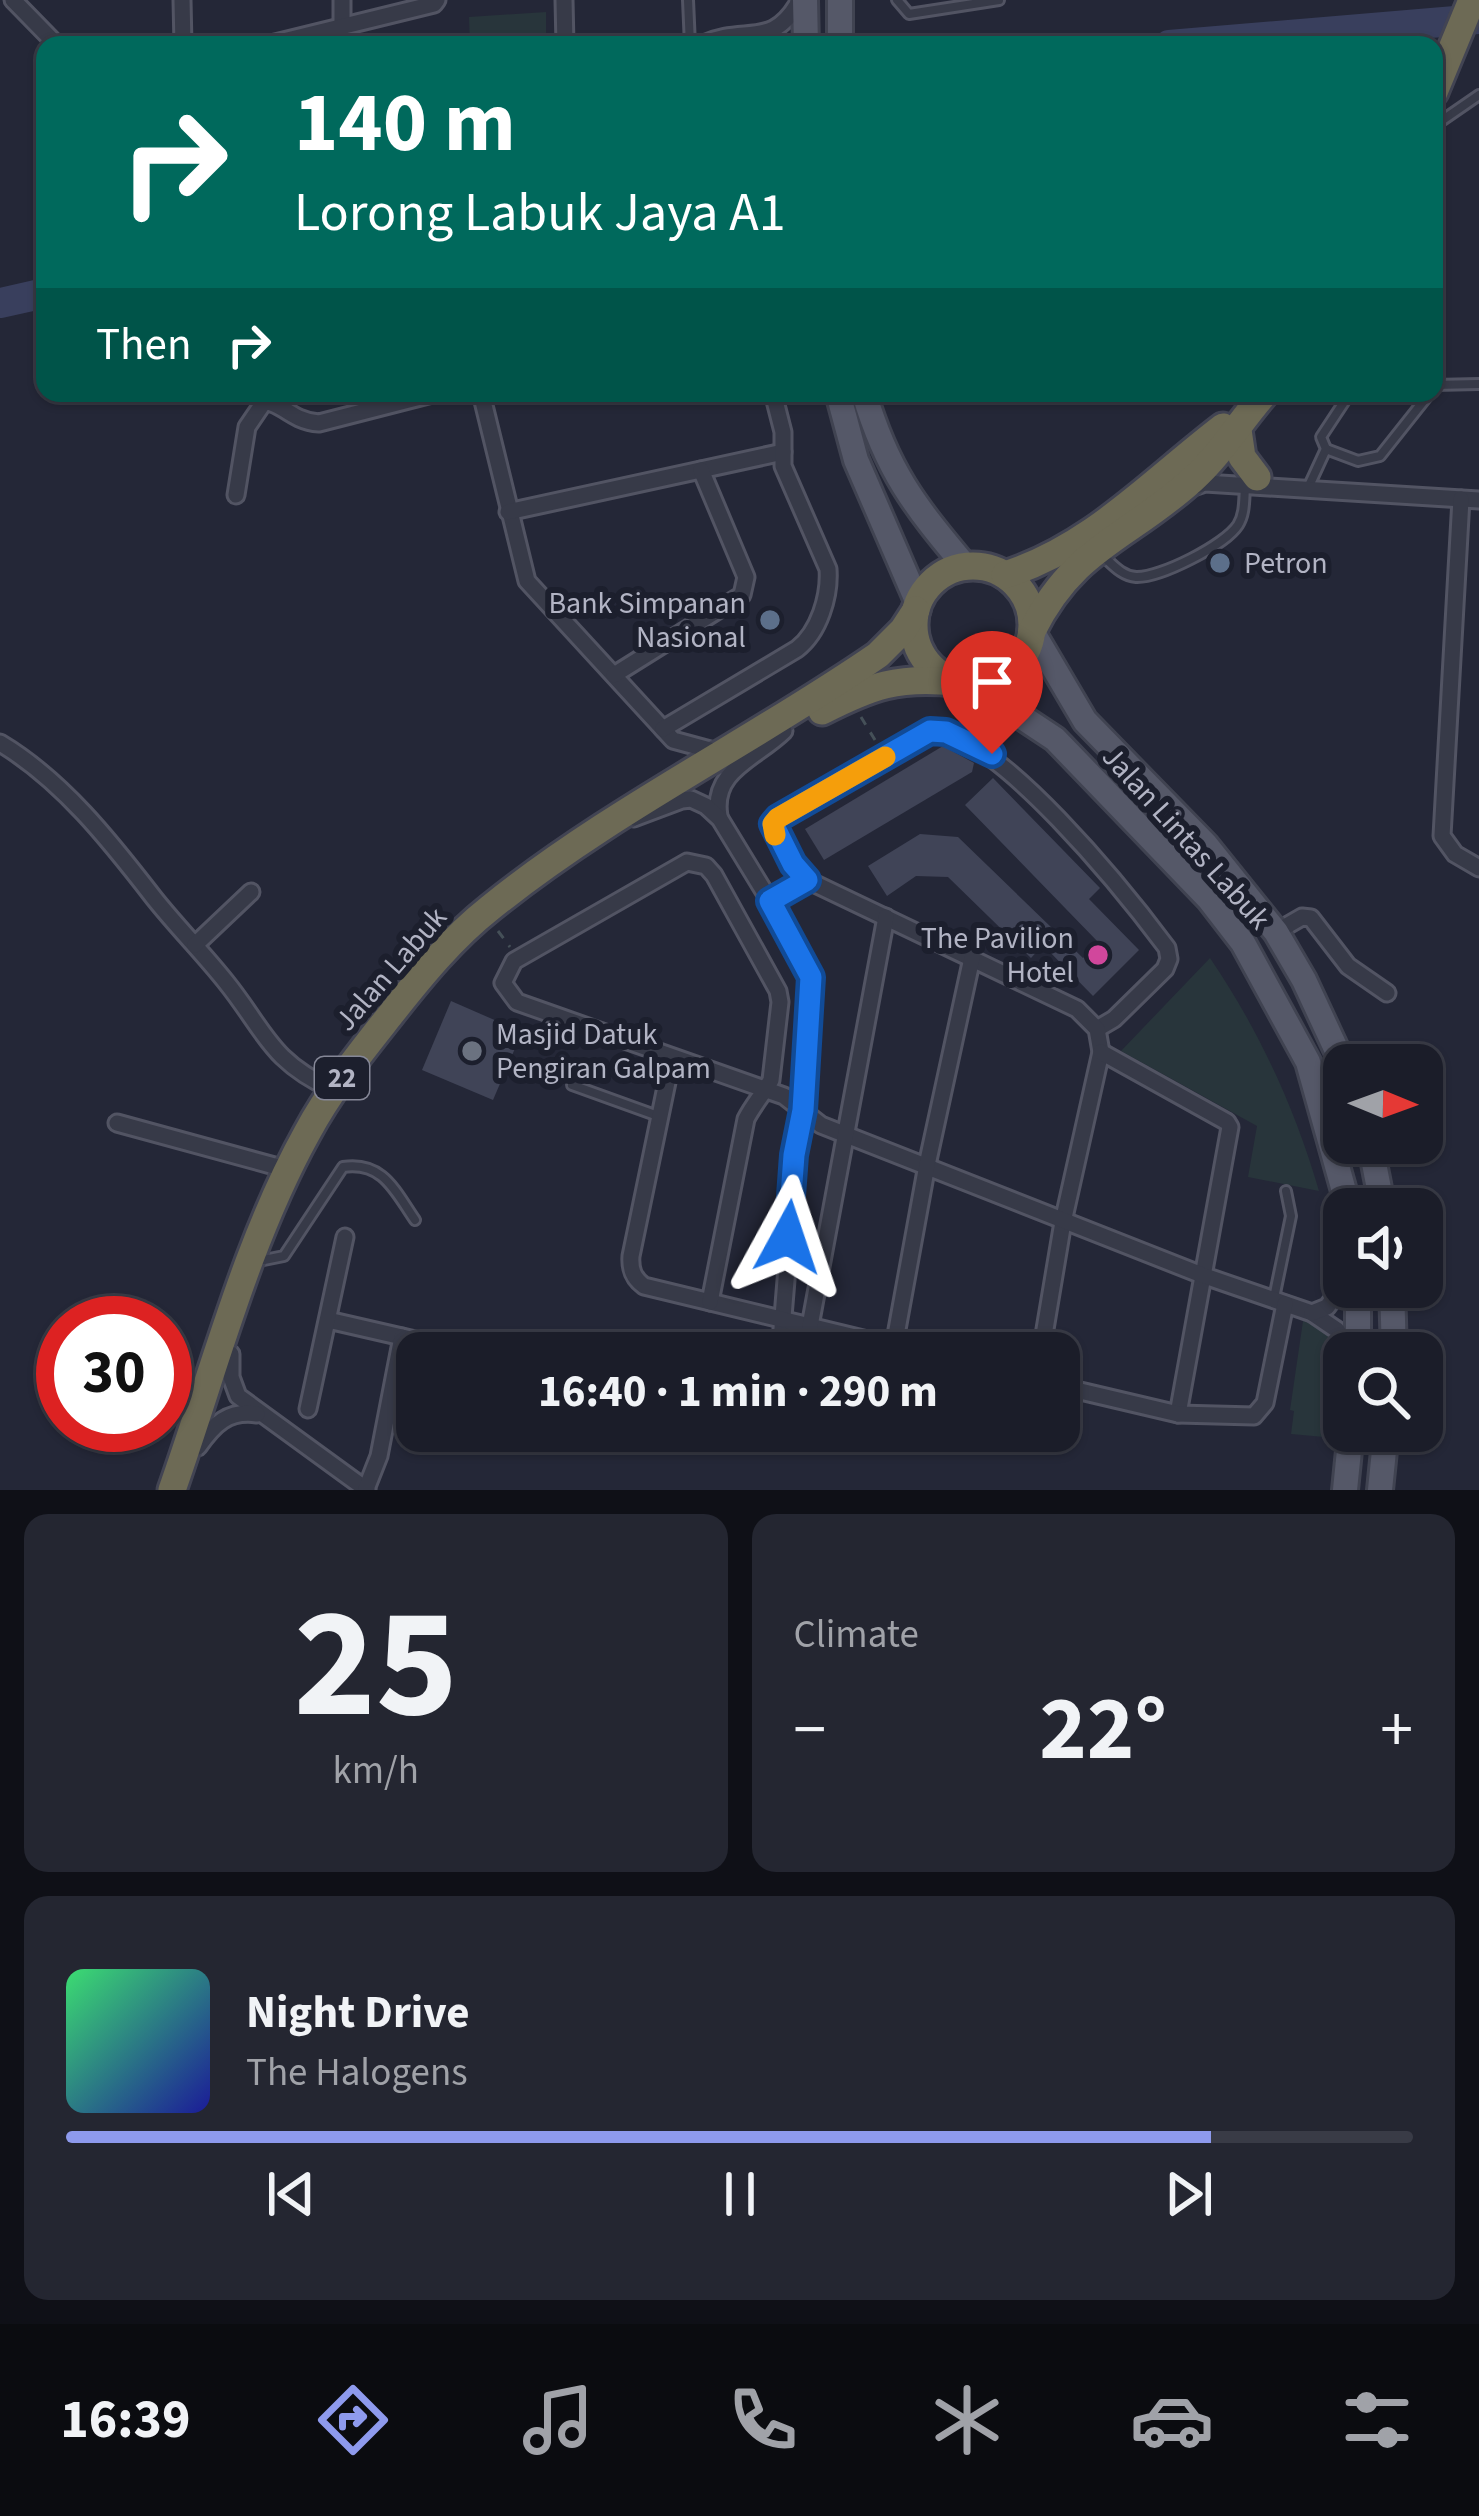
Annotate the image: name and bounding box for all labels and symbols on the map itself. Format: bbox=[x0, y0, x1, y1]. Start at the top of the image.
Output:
place label: Petron bbox=[1244, 542, 1328, 585]
marker: Petron bbox=[1207, 550, 1233, 576]
place label: Bank Simpanan Nasional bbox=[548, 582, 746, 659]
marker: Bank Simpanan Nasional bbox=[757, 607, 783, 633]
pin bbox=[941, 631, 1043, 754]
street label: Jalan Lintas Labuk bbox=[1092, 737, 1280, 939]
street label: Jalan Labuk bbox=[325, 897, 457, 1041]
place label: The Pavilion Hotel bbox=[921, 917, 1074, 994]
marker: The Pavilion Hotel bbox=[1085, 942, 1111, 968]
place label: Masjid Datuk Pengiran Galpam bbox=[496, 1013, 711, 1090]
marker: Masjid Datuk Pengiran Galpam bbox=[459, 1038, 485, 1064]
north arrow bbox=[1323, 1044, 1443, 1164]
road number: 22 bbox=[315, 1057, 369, 1099]
position arrow bbox=[725, 1174, 851, 1300]
speed limit sign: 30 bbox=[36, 1296, 192, 1452]

